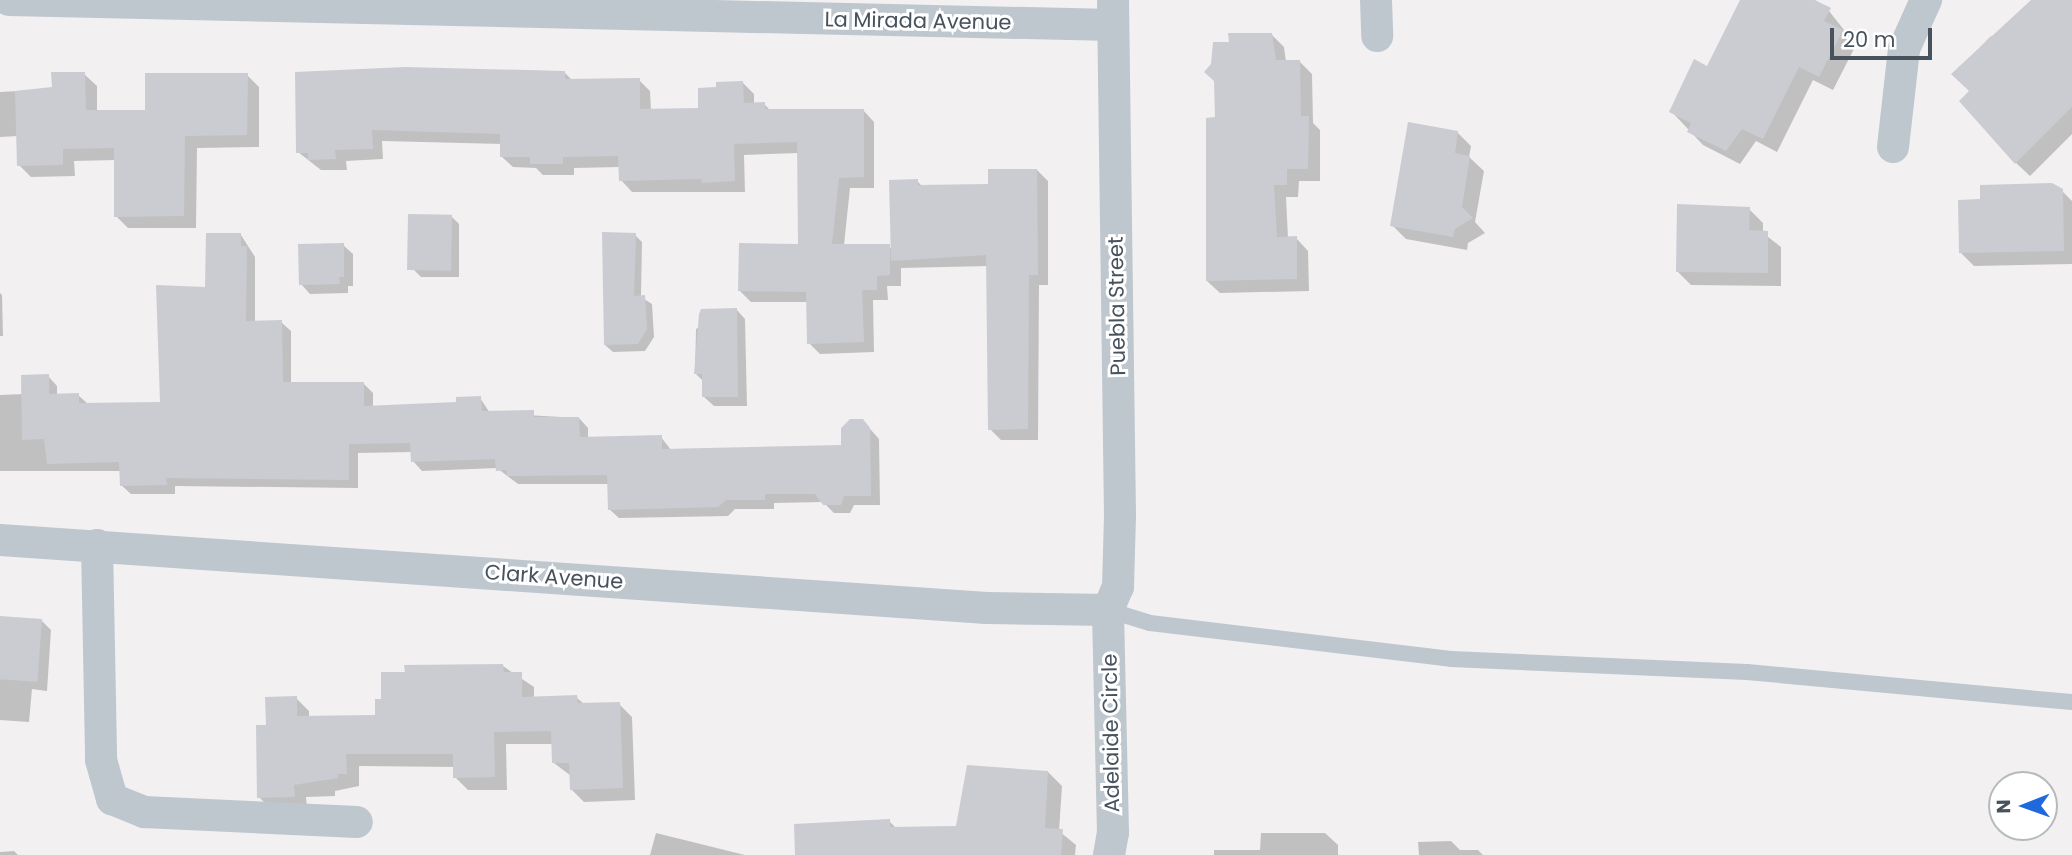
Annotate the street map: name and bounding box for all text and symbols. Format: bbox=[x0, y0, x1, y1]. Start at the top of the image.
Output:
street label: La Mirada Avenue bbox=[824, 7, 1012, 35]
scale bar bbox=[1834, 14, 1936, 58]
text: 20 m bbox=[1843, 25, 1896, 54]
street label: Puebla Street bbox=[1103, 236, 1131, 376]
street label: Clark Avenue bbox=[484, 560, 624, 594]
street label: Adelaide Circle bbox=[1097, 653, 1125, 813]
north arrow bbox=[1988, 771, 2058, 841]
text: N bbox=[1990, 799, 2017, 814]

